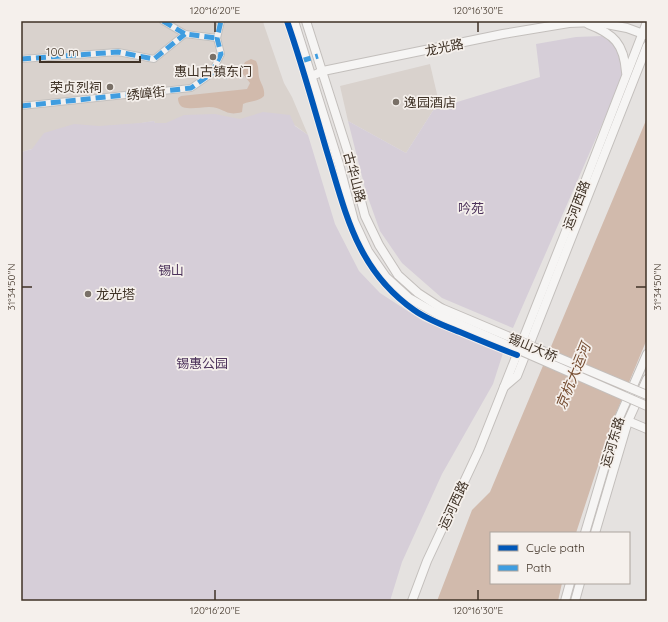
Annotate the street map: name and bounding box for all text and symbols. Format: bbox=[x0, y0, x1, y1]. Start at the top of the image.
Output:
text: 120°16'20"E bbox=[190, 4, 241, 17]
text: 120°16'30"E bbox=[453, 4, 503, 17]
street label: 龙光路 bbox=[423, 35, 465, 59]
scale bar bbox=[40, 38, 140, 64]
text: 100 m bbox=[46, 44, 79, 59]
marker: 惠山古镇东门 bbox=[208, 52, 218, 62]
place label: 惠山古镇东门 bbox=[174, 63, 252, 79]
place label: 荣贞烈祠 bbox=[50, 79, 102, 95]
marker: 荣贞烈祠 bbox=[105, 82, 115, 92]
street label: 绣嶂街 bbox=[126, 83, 166, 103]
place label: 逸园酒店 bbox=[404, 94, 456, 110]
marker: 逸园酒店 bbox=[391, 97, 401, 107]
street label: 古华山路 bbox=[341, 150, 369, 204]
street label: 运河西路 bbox=[559, 178, 593, 232]
park label: 吟苑 bbox=[458, 200, 484, 216]
park label: 锡山 bbox=[158, 262, 184, 278]
text: 31°34'50"N bbox=[5, 263, 18, 311]
text: 31°34'50"N bbox=[651, 263, 664, 311]
place label: 龙光塔 bbox=[96, 286, 135, 302]
marker: 龙光塔 bbox=[83, 289, 93, 299]
street label: 锡山大桥 bbox=[506, 329, 560, 365]
water label: 京杭大运河 bbox=[552, 337, 596, 412]
park label: 锡惠公园 bbox=[176, 355, 228, 371]
street label: 运河东路 bbox=[597, 415, 627, 469]
street label: 运河西路 bbox=[435, 478, 471, 532]
legend bbox=[490, 532, 630, 584]
text: Cycle path bbox=[526, 540, 585, 555]
text: Path bbox=[526, 560, 551, 575]
text: 120°16'20"E bbox=[190, 604, 241, 617]
text: 120°16'30"E bbox=[453, 604, 503, 617]

